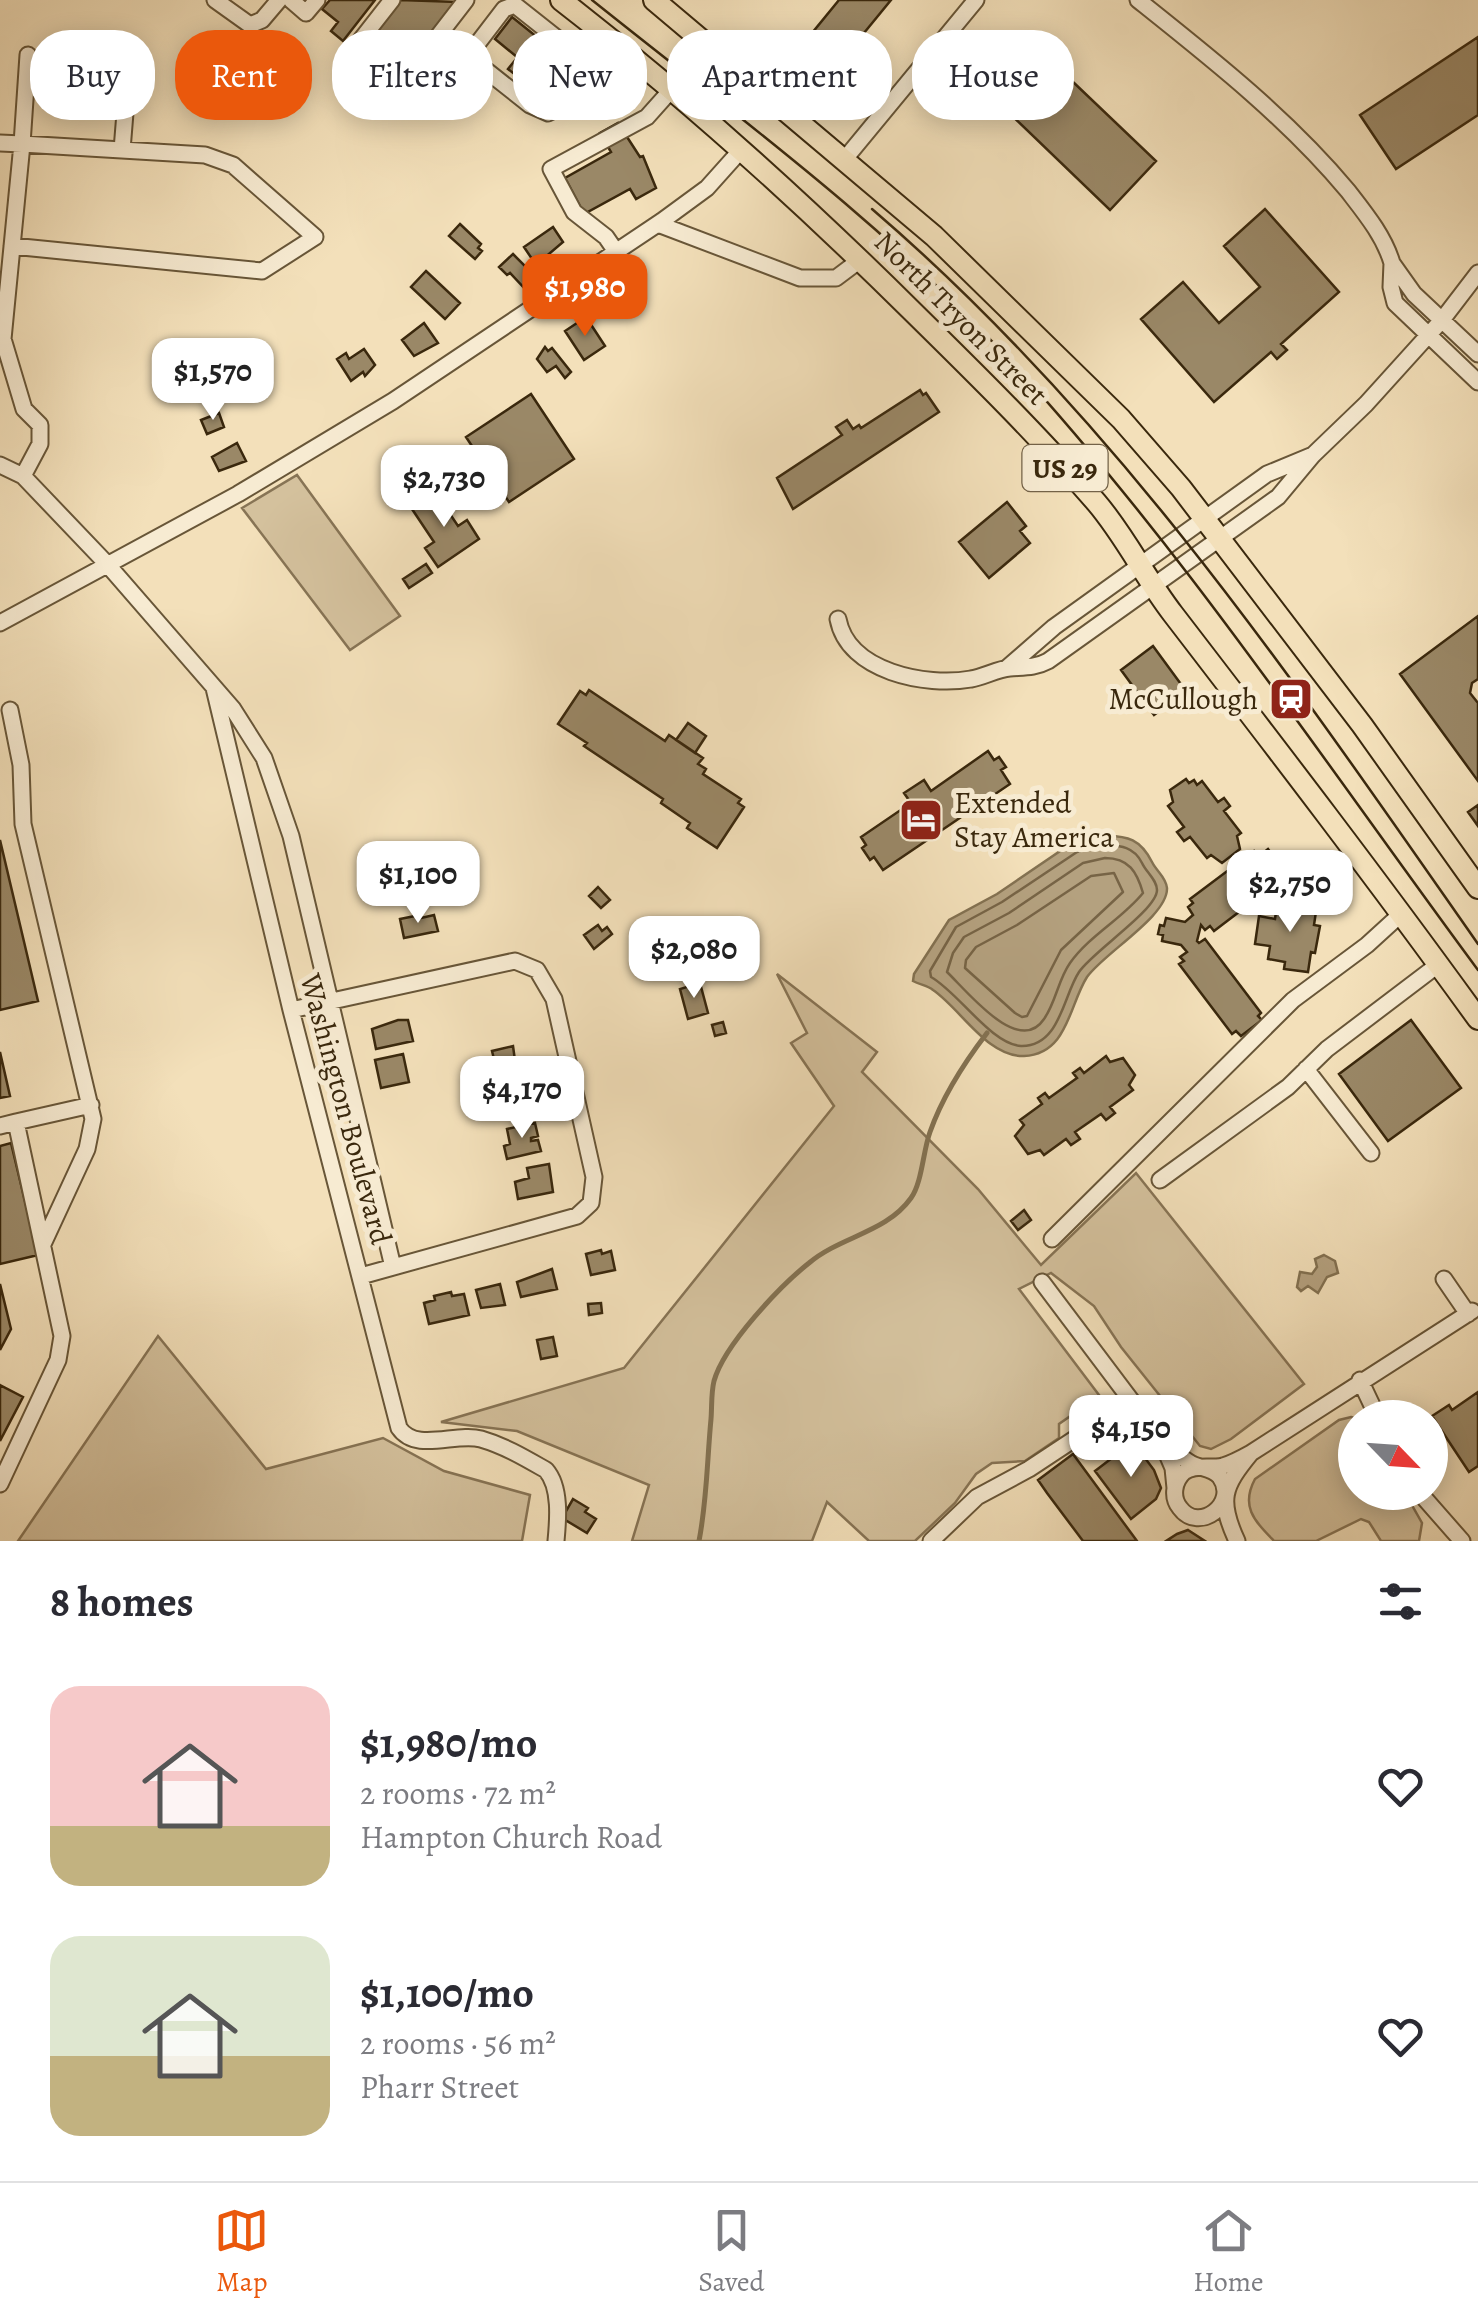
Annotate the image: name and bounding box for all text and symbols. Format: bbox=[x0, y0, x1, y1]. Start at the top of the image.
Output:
chip: Buy bbox=[30, 30, 155, 120]
chip: Rent bbox=[175, 30, 312, 120]
chip: Filters bbox=[332, 30, 493, 120]
chip: New bbox=[513, 30, 647, 120]
chip: Apartment bbox=[667, 30, 892, 120]
chip: House bbox=[912, 30, 1074, 120]
street label: North Tryon Street bbox=[865, 222, 1057, 414]
pin: $1,980 bbox=[504, 254, 666, 339]
text: $1,980 bbox=[544, 264, 626, 308]
pin: $1,570 bbox=[132, 338, 294, 423]
text: $1,570 bbox=[174, 348, 252, 392]
pin: $2,730 bbox=[363, 445, 525, 530]
road number: US 29 bbox=[1022, 445, 1108, 491]
text: $2,730 bbox=[403, 455, 485, 499]
station icon: McCullough bbox=[1268, 676, 1314, 722]
place label: McCullough bbox=[1109, 679, 1258, 719]
place label: Extended Stay America bbox=[954, 783, 1114, 857]
hotel icon: Extended Stay America bbox=[898, 797, 944, 843]
pin: $1,100 bbox=[337, 841, 499, 926]
pin: $2,750 bbox=[1209, 850, 1371, 935]
text: $1,100 bbox=[379, 851, 457, 895]
text: $2,750 bbox=[1249, 860, 1331, 904]
pin: $2,080 bbox=[613, 916, 775, 1001]
text: $2,080 bbox=[651, 926, 737, 970]
street label: Washington Boulevard bbox=[290, 968, 402, 1250]
pin: $4,170 bbox=[441, 1056, 603, 1141]
text: $4,170 bbox=[482, 1066, 562, 1110]
pin: $4,150 bbox=[1050, 1395, 1212, 1480]
north arrow bbox=[1338, 1400, 1448, 1510]
map controls bbox=[1338, 1400, 1448, 1510]
text: $4,150 bbox=[1091, 1405, 1171, 1449]
text: 8 homes bbox=[50, 1573, 194, 1630]
icon: filters bbox=[1373, 1574, 1428, 1629]
text: $1,980/mo bbox=[360, 1714, 537, 1771]
icon: home bbox=[130, 1726, 250, 1846]
icon: heart bbox=[1373, 1759, 1428, 1814]
text: 2 rooms · 72 m² bbox=[360, 1771, 556, 1815]
text: Hampton Church Road bbox=[360, 1815, 662, 1859]
text: $1,100/mo bbox=[360, 1964, 534, 2021]
icon: home bbox=[130, 1976, 250, 2096]
icon: heart bbox=[1373, 2009, 1428, 2064]
text: 2 rooms · 56 m² bbox=[360, 2021, 556, 2065]
text: Pharr Street bbox=[360, 2065, 519, 2109]
tab: Map bbox=[214, 2203, 269, 2301]
tab: Saved bbox=[698, 2203, 765, 2301]
tab: Home bbox=[1193, 2203, 1264, 2301]

